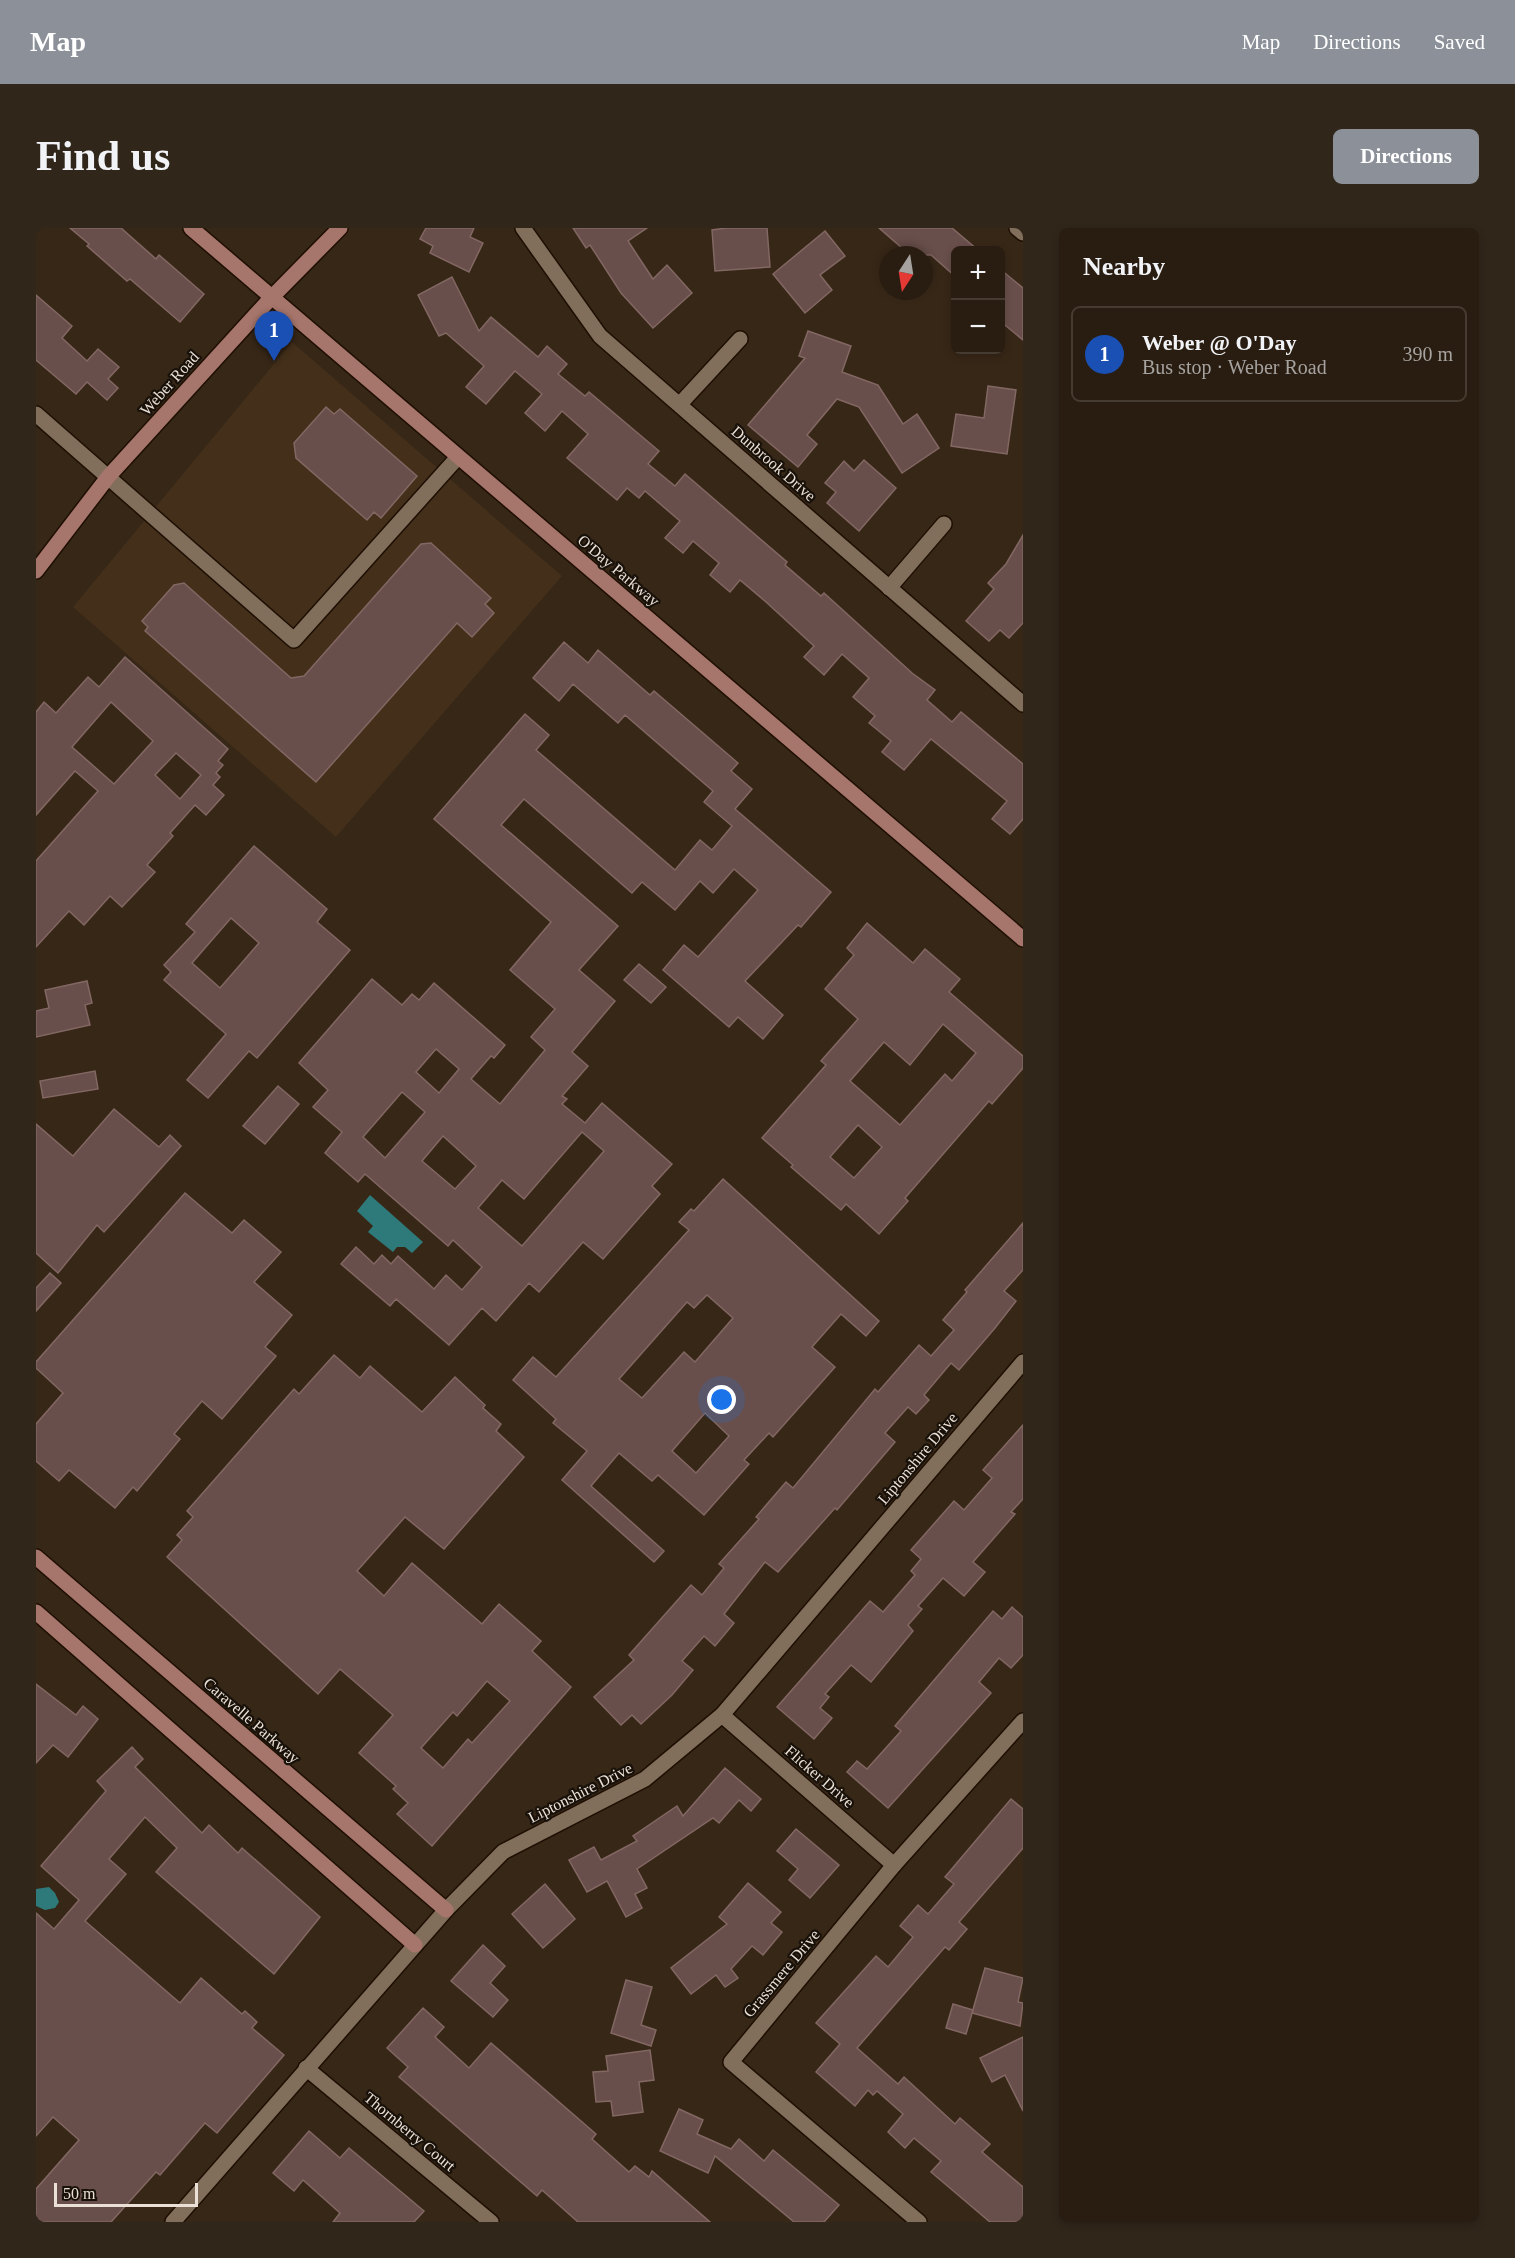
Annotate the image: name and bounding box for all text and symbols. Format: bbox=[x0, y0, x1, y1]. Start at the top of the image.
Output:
text: Map bbox=[30, 26, 86, 57]
text: Map bbox=[1242, 30, 1280, 54]
text: Directions bbox=[1313, 30, 1401, 54]
text: Saved bbox=[1434, 30, 1485, 54]
button: Directions bbox=[1333, 129, 1479, 184]
text: Find us bbox=[36, 133, 170, 179]
north arrow bbox=[879, 246, 933, 300]
map controls bbox=[951, 246, 1005, 354]
button: + bbox=[951, 246, 1005, 300]
text: Nearby bbox=[1083, 252, 1165, 281]
button: − bbox=[951, 300, 1005, 354]
pin: 1 bbox=[254, 312, 294, 361]
text: Weber @ O'Day bbox=[1142, 330, 1297, 355]
text: 1 bbox=[1100, 343, 1110, 365]
text: 390 m bbox=[1402, 343, 1453, 365]
street label: Weber Road bbox=[137, 348, 202, 418]
text: Bus stop · Weber Road bbox=[1142, 356, 1327, 378]
street label: Dunbrook Drive bbox=[728, 422, 819, 504]
street label: O'Day Parkway bbox=[574, 531, 663, 610]
your location bbox=[707, 1385, 736, 1414]
street label: Liptonshire Drive bbox=[874, 1409, 961, 1508]
street label: Caravelle Parkway bbox=[200, 1674, 303, 1767]
street label: Flicker Drive bbox=[782, 1742, 858, 1811]
street label: Liptonshire Drive bbox=[525, 1759, 635, 1827]
street label: Grassmere Drive bbox=[740, 1926, 823, 2020]
street label: Thornberry Court bbox=[360, 2088, 459, 2175]
scale bar bbox=[54, 2180, 198, 2208]
text: 50 m bbox=[63, 2185, 95, 2202]

